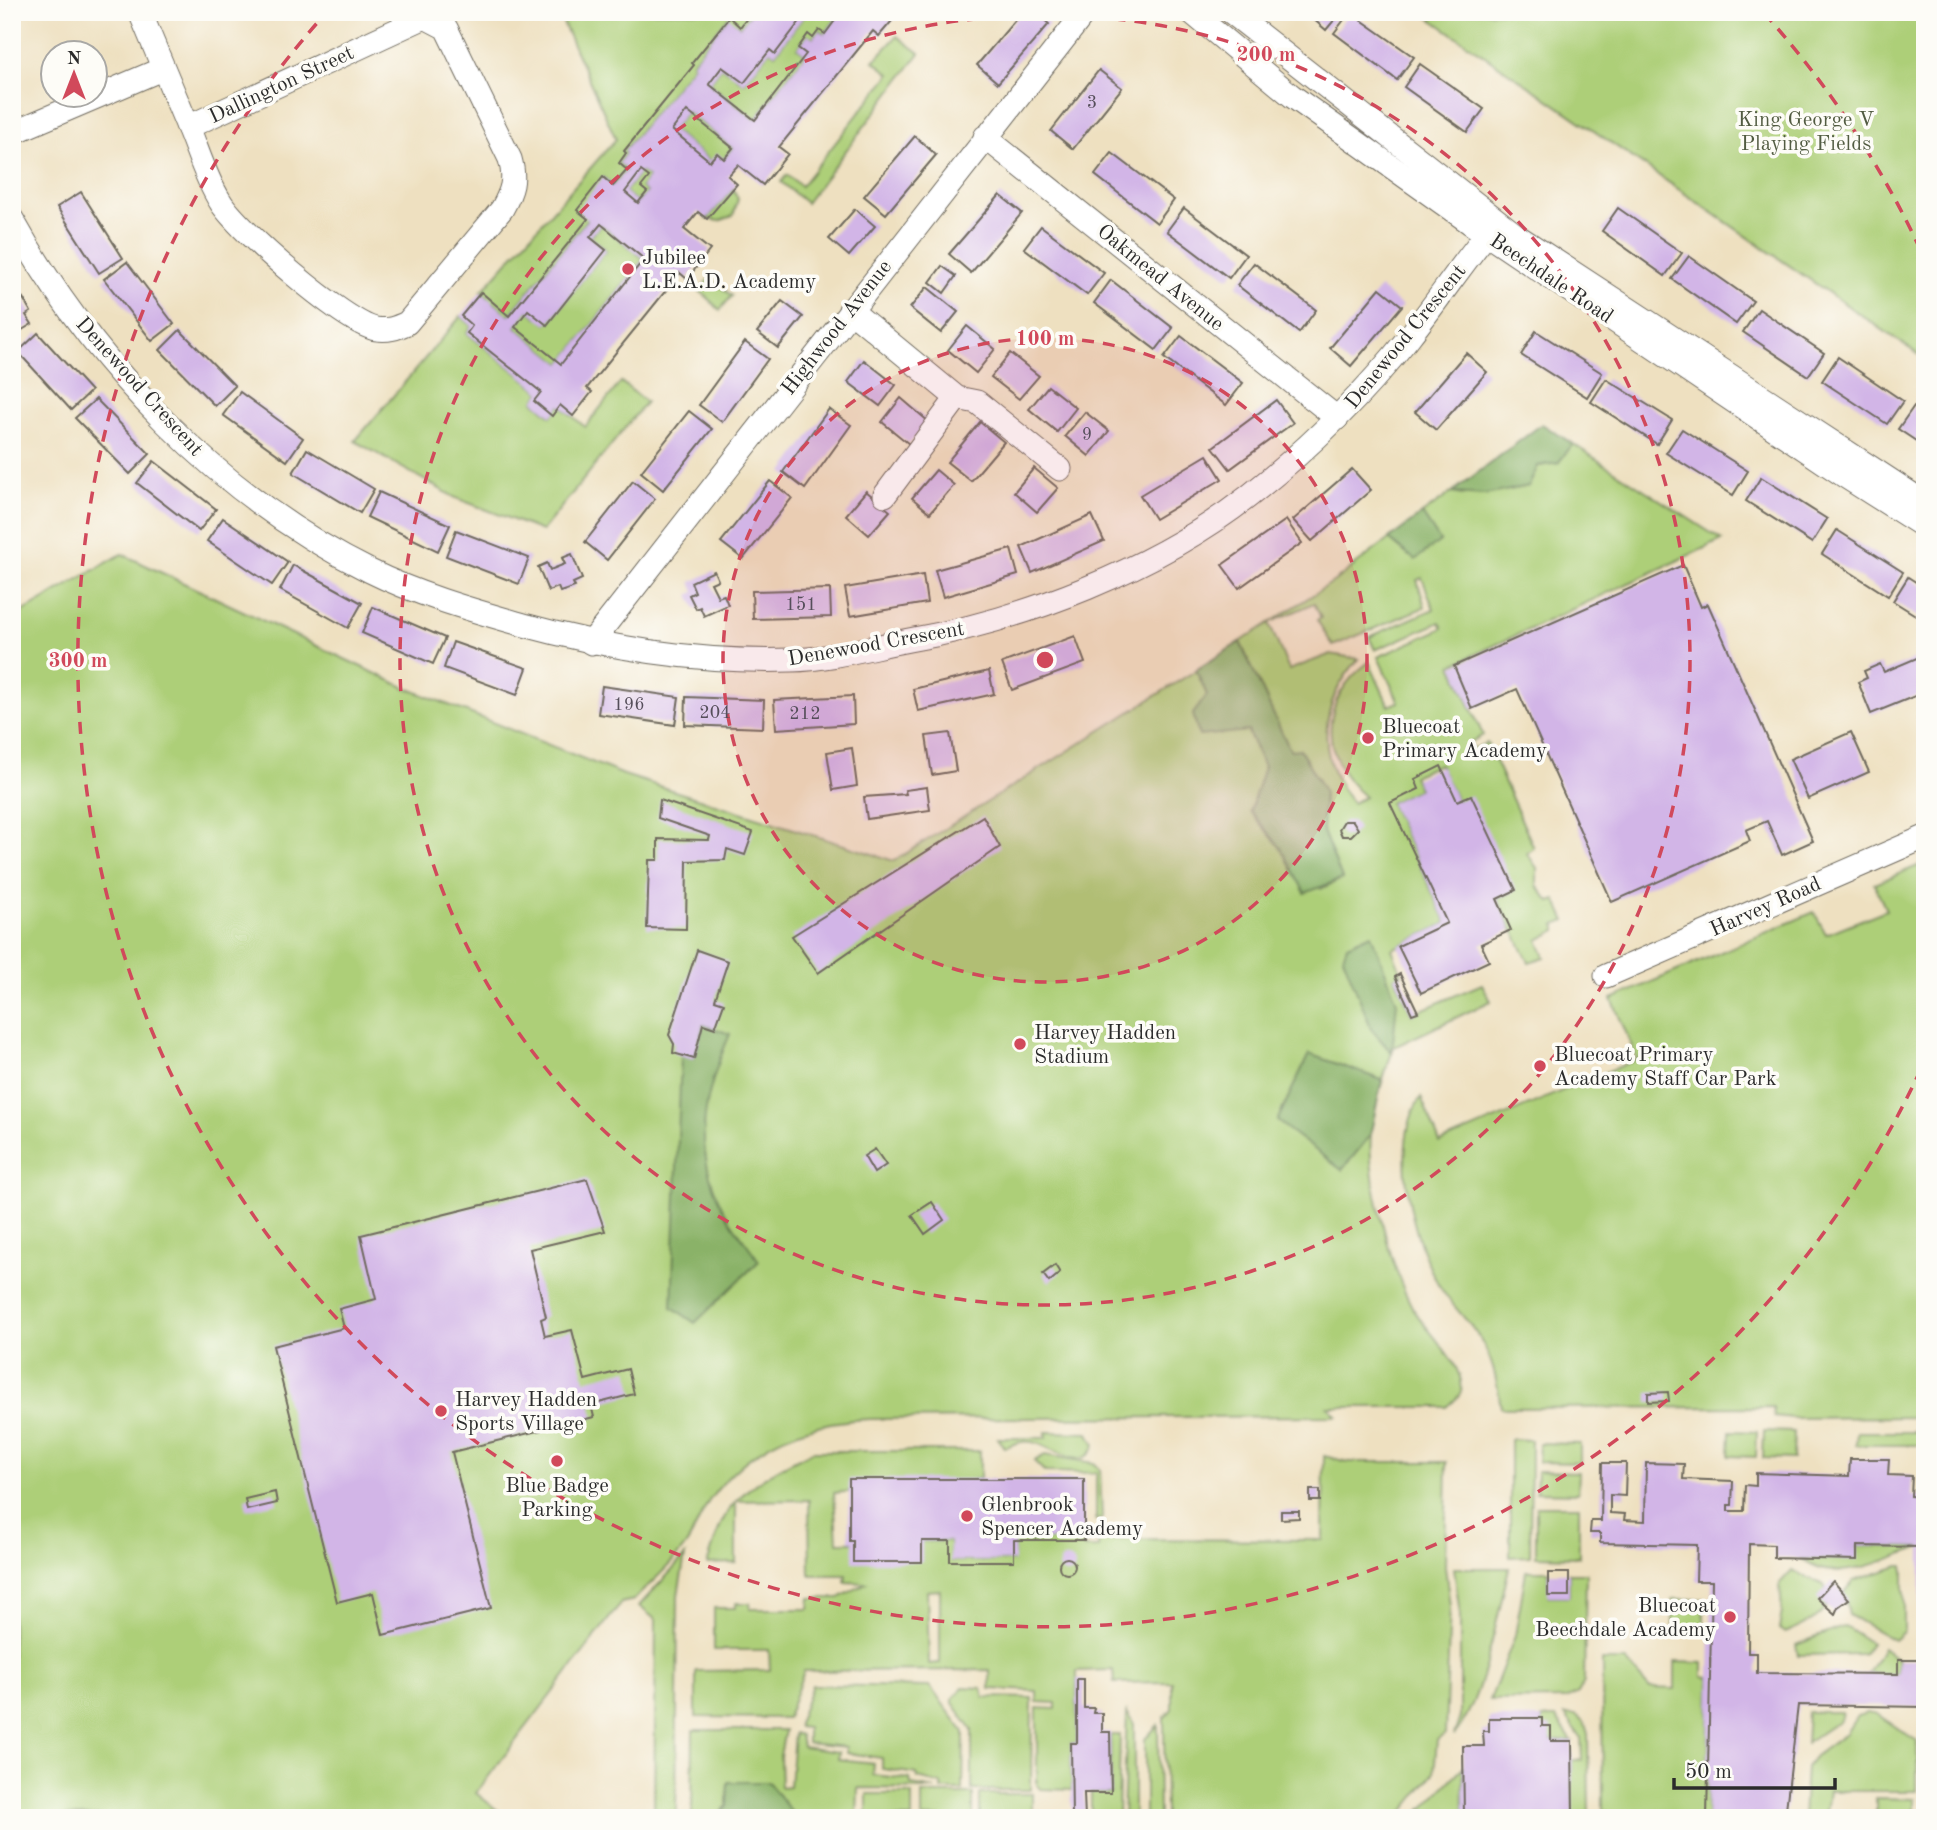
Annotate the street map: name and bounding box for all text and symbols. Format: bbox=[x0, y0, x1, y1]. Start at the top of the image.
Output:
north arrow bbox=[38, 38, 108, 108]
street label: Dallington Street bbox=[206, 43, 357, 128]
text: 200 m bbox=[1236, 45, 1296, 66]
text: N bbox=[67, 50, 82, 69]
house number: 3 bbox=[1087, 94, 1097, 112]
park label: King George V Playing Fields bbox=[1737, 110, 1875, 155]
street label: Oakmead Avenue bbox=[1093, 221, 1227, 335]
street label: Beechdale Road bbox=[1486, 230, 1617, 328]
place label: Jubilee L.E.A.D. Academy bbox=[642, 248, 816, 293]
street label: Highwood Avenue bbox=[778, 257, 896, 399]
marker: Jubilee L.E.A.D. Academy bbox=[620, 261, 636, 277]
street label: Denewood Crescent bbox=[1342, 261, 1471, 413]
street label: Denewood Crescent bbox=[71, 313, 207, 461]
text: 100 m bbox=[1015, 329, 1075, 350]
house number: 9 bbox=[1082, 426, 1092, 444]
house number: 151 bbox=[785, 596, 817, 614]
street label: Denewood Crescent bbox=[786, 619, 966, 670]
centre of rings bbox=[1033, 648, 1057, 672]
text: 300 m bbox=[48, 651, 108, 672]
house number: 196 bbox=[613, 696, 645, 714]
house number: 204 bbox=[699, 704, 731, 722]
house number: 212 bbox=[789, 705, 821, 723]
place label: Bluecoat Primary Academy bbox=[1382, 717, 1547, 762]
marker: Bluecoat Primary Academy bbox=[1360, 730, 1376, 746]
street label: Harvey Road bbox=[1707, 874, 1824, 941]
place label: Harvey Hadden Stadium bbox=[1034, 1023, 1176, 1068]
marker: Harvey Hadden Stadium bbox=[1012, 1036, 1028, 1052]
place label: Bluecoat Primary Academy Staff Car Park bbox=[1554, 1045, 1777, 1090]
marker: Bluecoat Primary Academy Staff Car Park bbox=[1532, 1058, 1548, 1074]
place label: Harvey Hadden Sports Village bbox=[455, 1390, 597, 1435]
marker: Harvey Hadden Sports Village bbox=[433, 1403, 449, 1419]
marker: Blue Badge Parking bbox=[549, 1453, 565, 1469]
place label: Blue Badge Parking bbox=[505, 1476, 609, 1521]
place label: Glenbrook Spencer Academy bbox=[981, 1495, 1143, 1540]
marker: Glenbrook Spencer Academy bbox=[959, 1508, 975, 1524]
place label: Bluecoat Beechdale Academy bbox=[1535, 1596, 1716, 1641]
marker: Bluecoat Beechdale Academy bbox=[1722, 1609, 1738, 1625]
scale bar bbox=[1674, 1746, 1836, 1790]
text: 50 m bbox=[1685, 1762, 1732, 1783]

